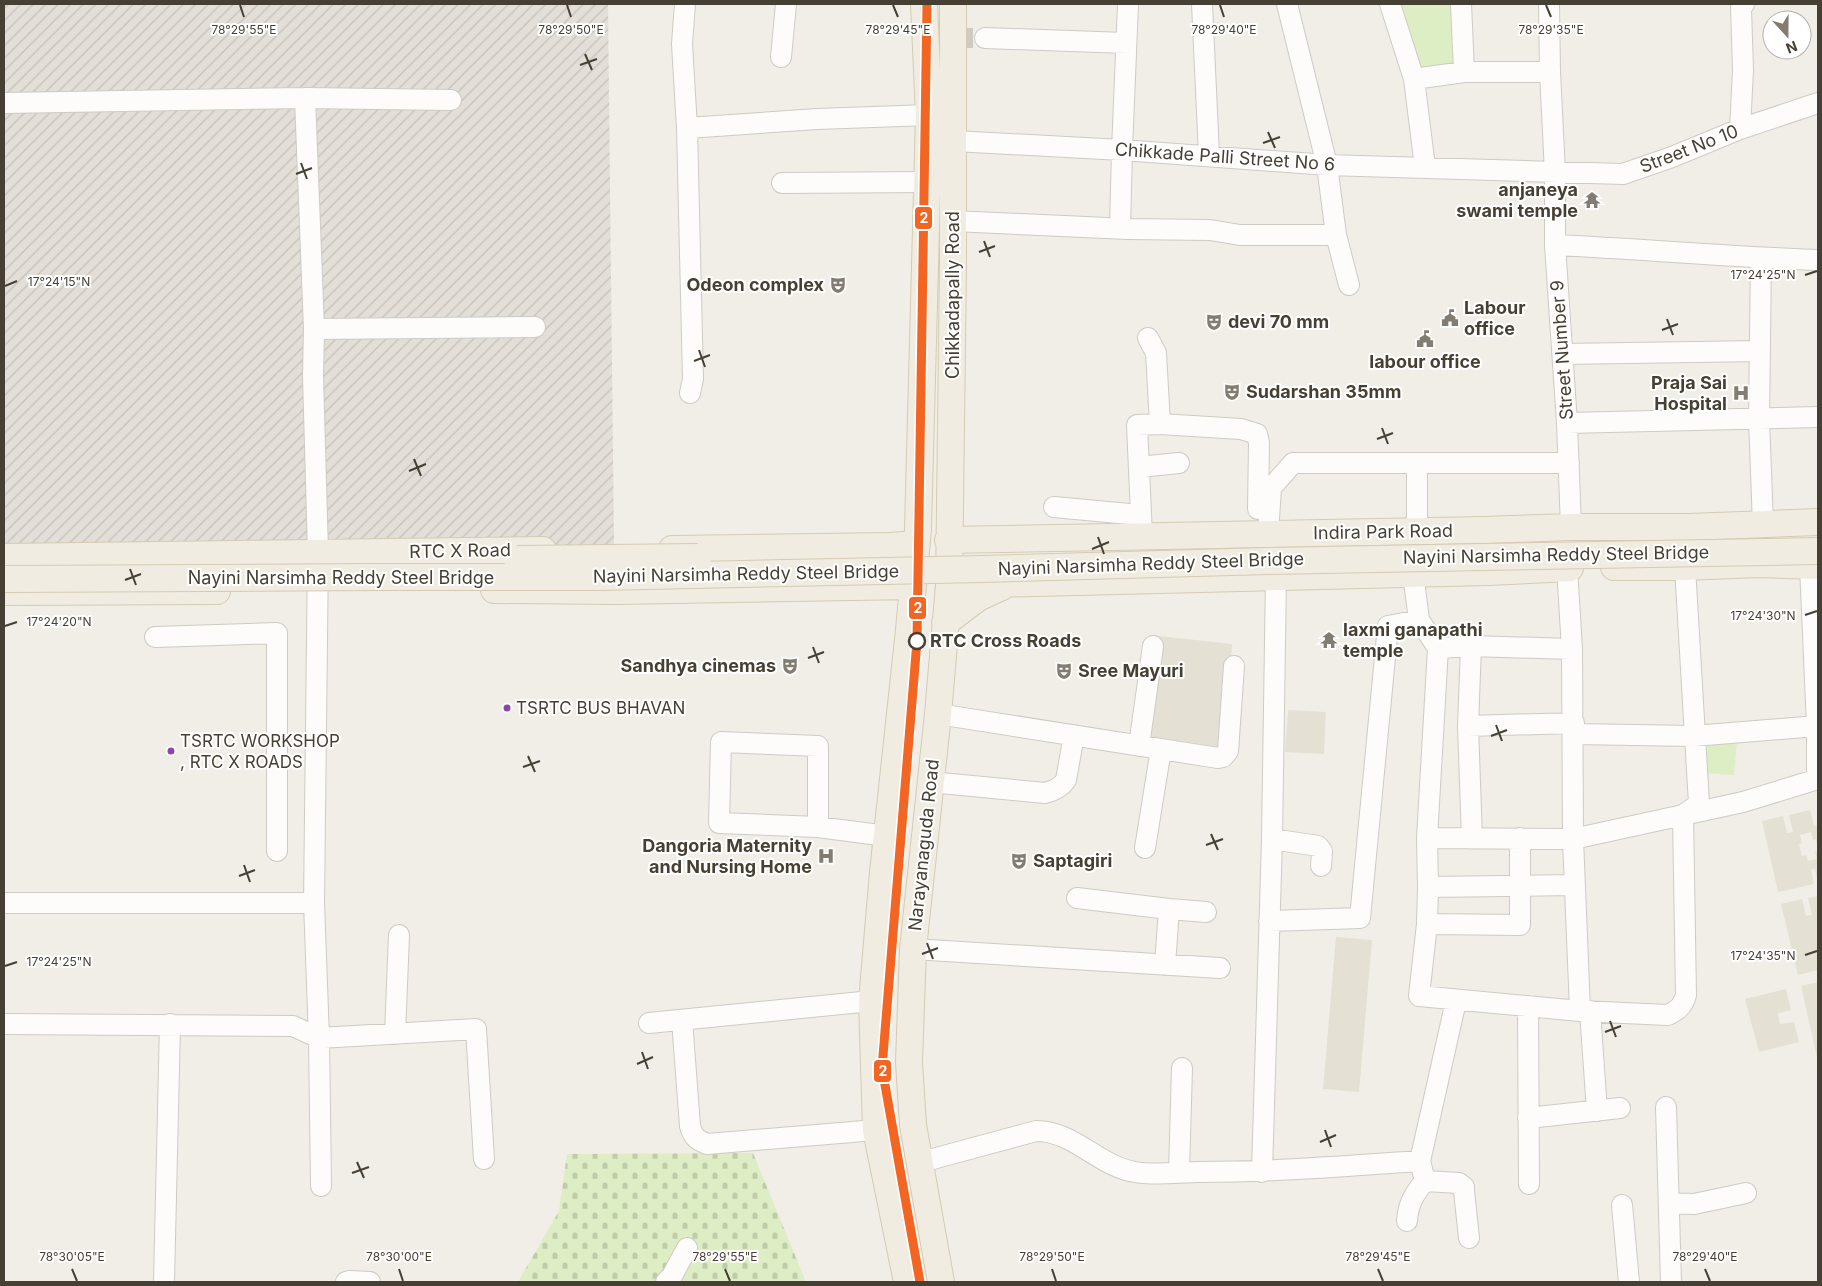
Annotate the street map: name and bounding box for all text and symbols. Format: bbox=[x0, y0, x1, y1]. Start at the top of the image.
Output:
north arrow bbox=[1762, 10, 1812, 60]
text: 78°29'55"E bbox=[211, 22, 277, 37]
text: 78°29'50"E bbox=[538, 22, 604, 37]
text: 78°29'45"E bbox=[866, 22, 930, 37]
text: 78°29'40"E bbox=[1191, 22, 1257, 37]
text: 78°29'35"E bbox=[1518, 22, 1584, 37]
text: N bbox=[1784, 38, 1800, 57]
street label: Street No 10 bbox=[1637, 120, 1741, 177]
street label: Chikkade Palli Street No 6 bbox=[1114, 138, 1336, 175]
place label: anjaneya swami temple bbox=[1456, 179, 1578, 221]
temple icon: anjaneya swami temple bbox=[1582, 190, 1602, 210]
line badge: 2 bbox=[914, 206, 933, 230]
text: 2 bbox=[920, 209, 929, 226]
street label: Chikkadapally Road bbox=[942, 211, 963, 379]
text: 17°24'25"N bbox=[1731, 267, 1795, 282]
text: 17°24'15"N bbox=[28, 274, 90, 289]
place label: Odeon complex bbox=[686, 274, 825, 295]
theatre icon: Odeon complex bbox=[828, 275, 848, 295]
street label: Street Number 9 bbox=[1546, 279, 1577, 421]
place label: Labour office bbox=[1464, 297, 1526, 339]
public building icon: Labour office bbox=[1440, 308, 1460, 328]
place label: devi 70 mm bbox=[1228, 311, 1329, 332]
theatre icon: devi 70 mm bbox=[1204, 312, 1224, 332]
public building icon: labour office bbox=[1415, 329, 1435, 349]
place label: labour office bbox=[1369, 351, 1481, 372]
place label: Praja Sai Hospital bbox=[1651, 372, 1727, 414]
place label: Sudarshan 35mm bbox=[1246, 381, 1401, 402]
theatre icon: Sudarshan 35mm bbox=[1222, 382, 1242, 402]
hospital icon: Praja Sai Hospital bbox=[1731, 383, 1751, 403]
street label: Indira Park Road bbox=[1313, 520, 1453, 543]
street label: RTC X Road bbox=[409, 539, 511, 562]
street label: Nayini Narsimha Reddy Steel Bridge bbox=[1403, 541, 1709, 568]
street label: Nayini Narsimha Reddy Steel Bridge bbox=[998, 548, 1304, 579]
street label: Nayini Narsimha Reddy Steel Bridge bbox=[593, 560, 899, 587]
street label: Nayini Narsimha Reddy Steel Bridge bbox=[188, 567, 494, 588]
line badge: 2 bbox=[908, 596, 927, 620]
text: 2 bbox=[914, 599, 923, 616]
text: 17°24'30"N bbox=[1730, 608, 1796, 623]
text: 17°24'20"N bbox=[26, 614, 92, 629]
place label: laxmi ganapathi temple bbox=[1343, 619, 1483, 661]
place label: RTC Cross Roads bbox=[930, 630, 1081, 651]
temple icon: laxmi ganapathi temple bbox=[1319, 630, 1339, 650]
marker: RTC Cross Roads bbox=[908, 632, 926, 650]
place label: Sandhya cinemas bbox=[621, 655, 776, 676]
theatre icon: Sandhya cinemas bbox=[780, 656, 800, 676]
place label: Sree Mayuri bbox=[1078, 660, 1184, 681]
theatre icon: Sree Mayuri bbox=[1054, 661, 1074, 681]
place label: TSRTC BUS BHAVAN bbox=[516, 698, 685, 718]
marker: TSRTC BUS BHAVAN bbox=[502, 703, 512, 713]
place label: TSRTC WORKSHOP , RTC X ROADS bbox=[180, 731, 340, 772]
marker: TSRTC WORKSHOP , RTC X ROADS bbox=[166, 746, 176, 756]
street label: Narayanaguda Road bbox=[904, 758, 943, 932]
place label: Dangoria Maternity and Nursing Home bbox=[642, 835, 812, 877]
hospital icon: Dangoria Maternity and Nursing Home bbox=[816, 846, 836, 866]
place label: Saptagiri bbox=[1033, 850, 1112, 871]
theatre icon: Saptagiri bbox=[1009, 851, 1029, 871]
text: 17°24'35"N bbox=[1731, 948, 1795, 963]
text: 17°24'25"N bbox=[27, 954, 91, 969]
line badge: 2 bbox=[873, 1059, 892, 1083]
text: 2 bbox=[879, 1062, 888, 1079]
text: 78°30'05"E bbox=[39, 1249, 105, 1264]
text: 78°30'00"E bbox=[366, 1249, 432, 1264]
text: 78°29'55"E bbox=[692, 1249, 758, 1264]
text: 78°29'50"E bbox=[1019, 1249, 1085, 1264]
text: 78°29'45"E bbox=[1346, 1249, 1410, 1264]
text: 78°29'40"E bbox=[1672, 1249, 1738, 1264]

